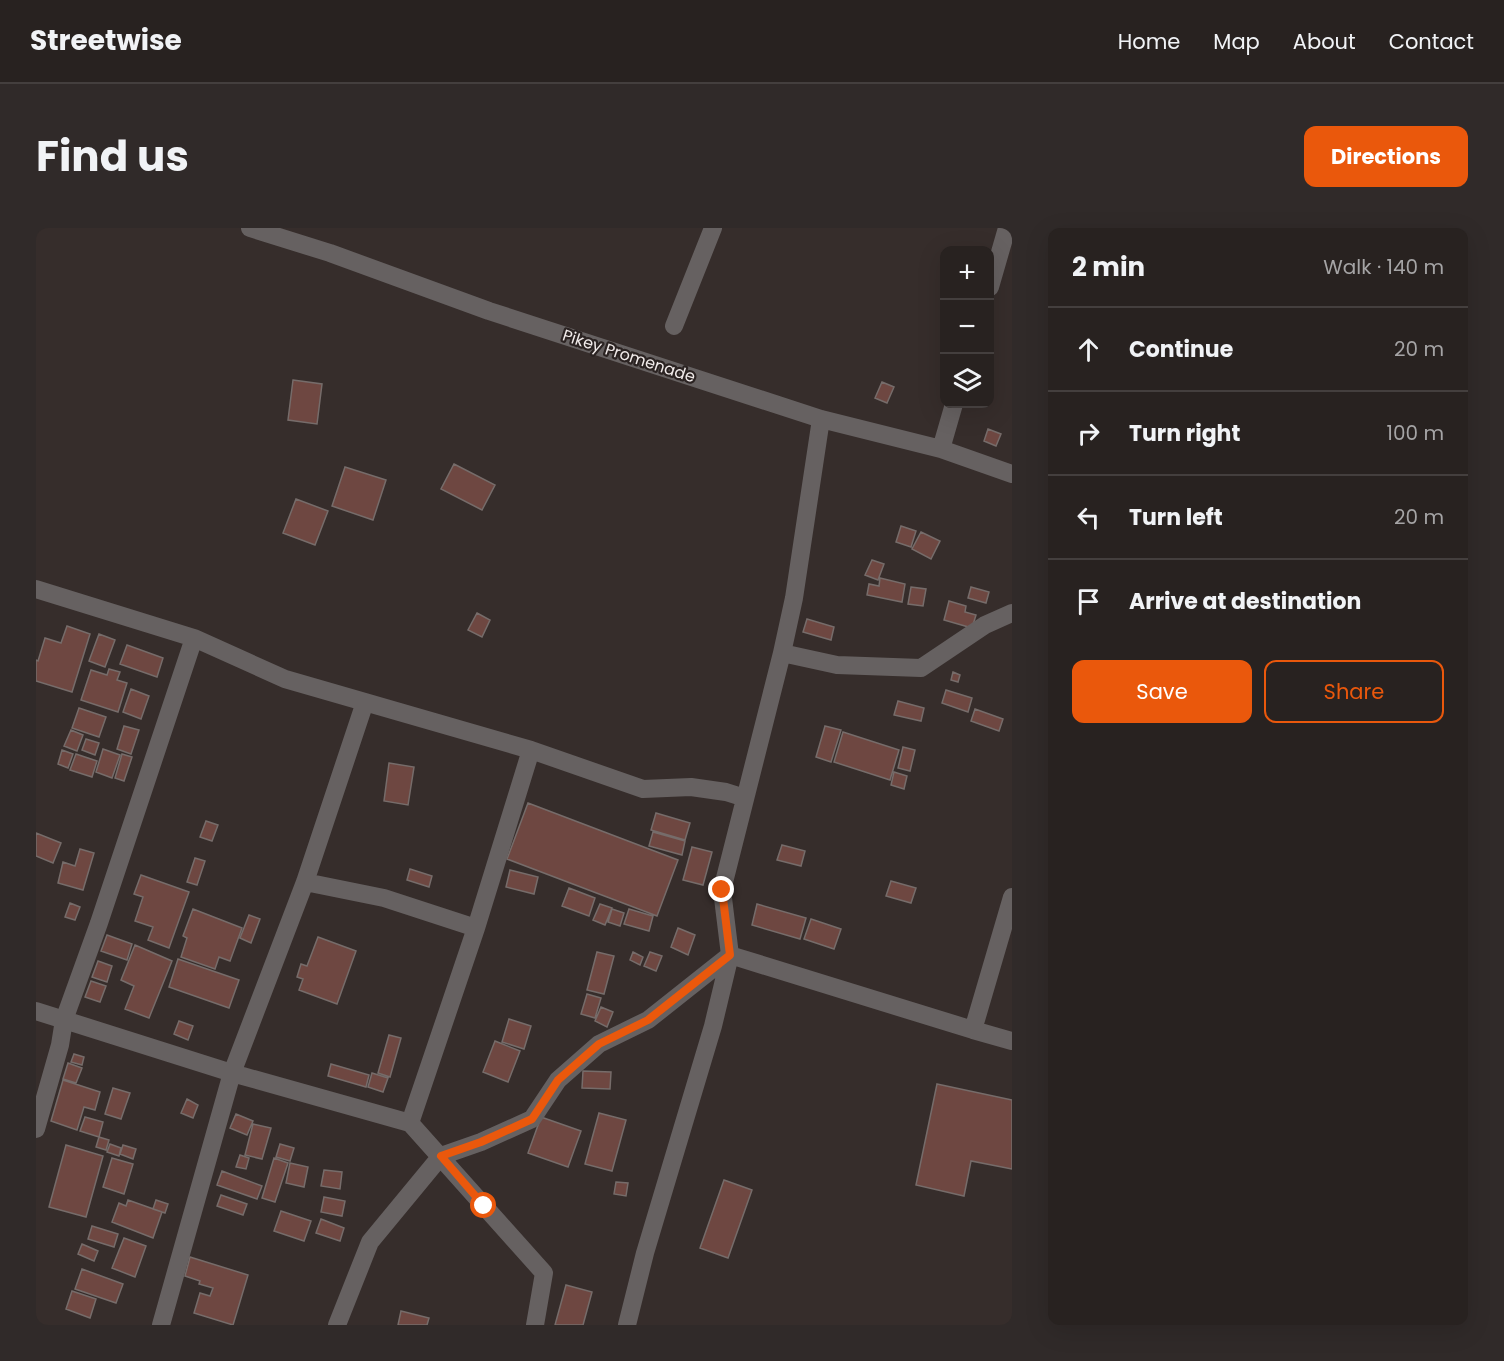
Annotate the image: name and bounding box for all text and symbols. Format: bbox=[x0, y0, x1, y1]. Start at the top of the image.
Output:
text: Streetwise bbox=[30, 21, 182, 60]
text: Home bbox=[1118, 27, 1180, 56]
text: Map bbox=[1213, 27, 1260, 56]
text: About bbox=[1293, 27, 1356, 56]
text: Contact bbox=[1389, 27, 1474, 56]
button: Directions bbox=[1304, 126, 1468, 187]
text: Find us bbox=[36, 127, 189, 186]
map controls bbox=[940, 246, 994, 408]
button: + bbox=[940, 246, 994, 300]
text: 2 min bbox=[1072, 249, 1145, 285]
text: Walk · 140 m bbox=[1323, 253, 1444, 281]
button: − bbox=[940, 300, 994, 354]
street label: Pikey Promenade bbox=[560, 324, 698, 388]
icon: ahead bbox=[1072, 333, 1105, 366]
text: Continue bbox=[1129, 334, 1233, 365]
text: 20 m bbox=[1394, 335, 1444, 363]
button: layers bbox=[940, 354, 994, 408]
icon: right bbox=[1072, 417, 1105, 450]
text: Turn right bbox=[1129, 418, 1240, 449]
text: 100 m bbox=[1387, 419, 1444, 447]
icon: left bbox=[1072, 501, 1105, 534]
text: Turn left bbox=[1129, 502, 1223, 533]
text: 20 m bbox=[1394, 503, 1444, 531]
icon: arrive bbox=[1072, 585, 1105, 618]
text: Arrive at destination bbox=[1129, 586, 1361, 617]
button: Save bbox=[1072, 660, 1252, 723]
button: Share bbox=[1264, 660, 1444, 723]
route end bbox=[708, 876, 734, 902]
route start bbox=[470, 1192, 496, 1218]

